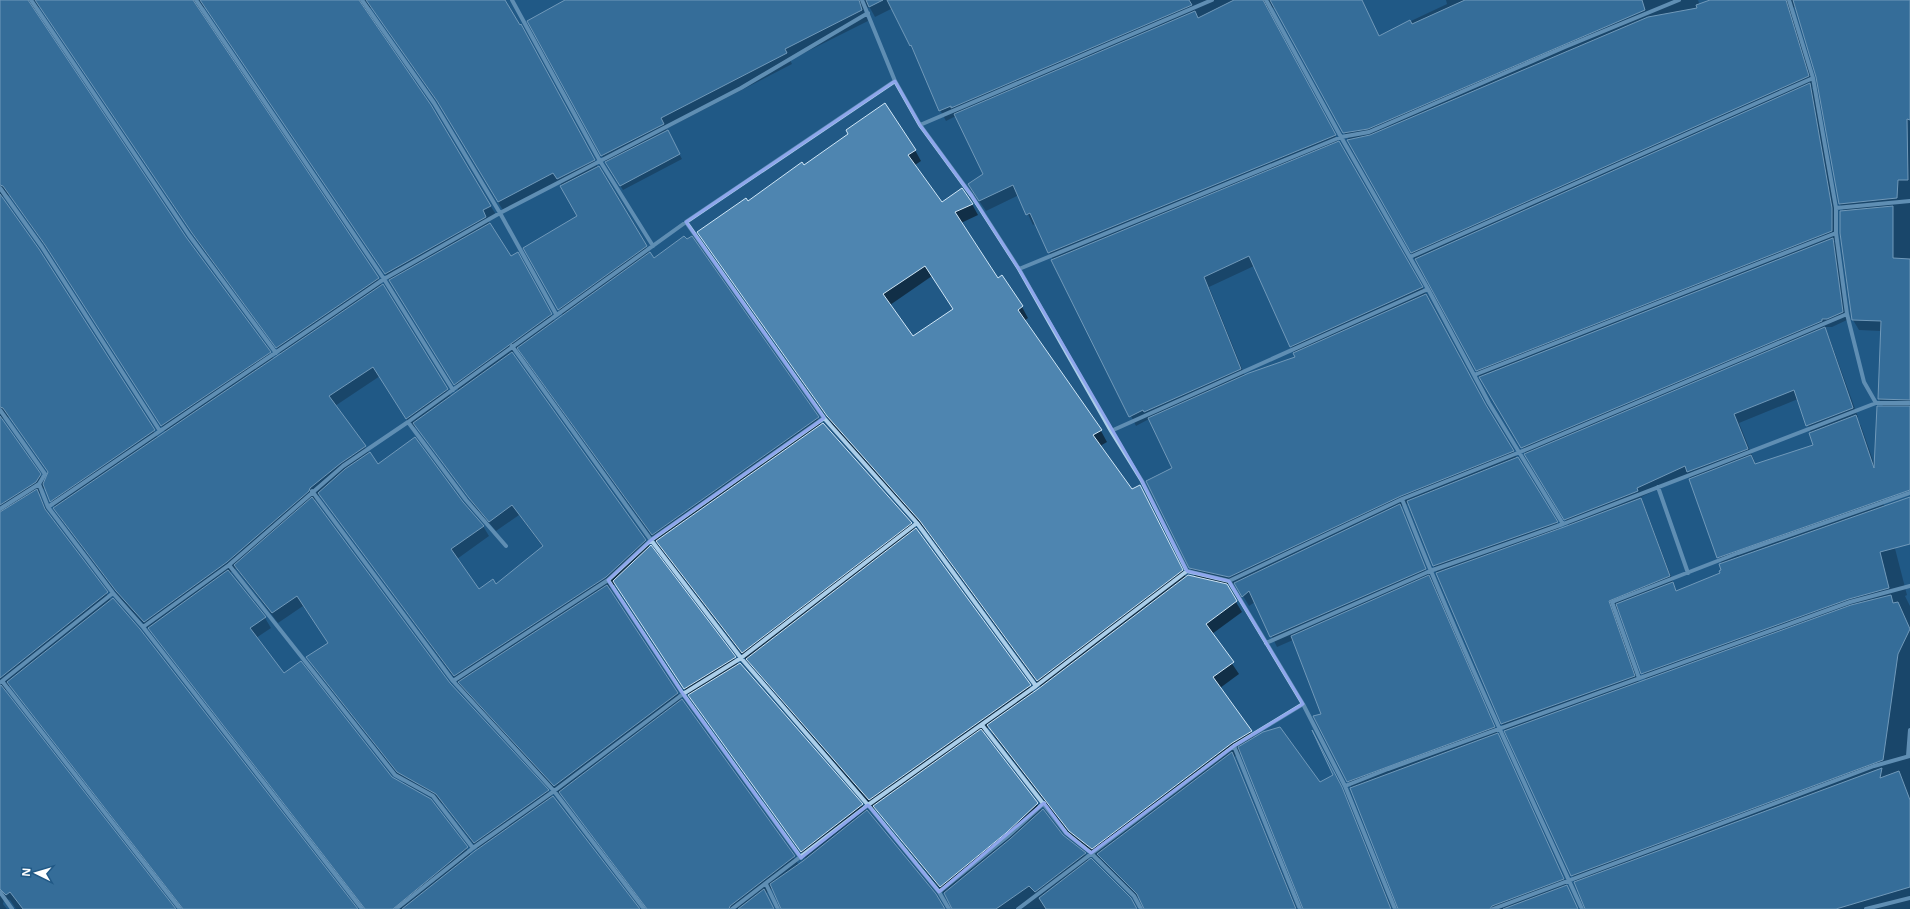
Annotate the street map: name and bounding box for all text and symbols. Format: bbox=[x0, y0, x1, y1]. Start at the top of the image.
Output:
north arrow bbox=[16, 853, 56, 893]
text: N bbox=[18, 867, 33, 877]

